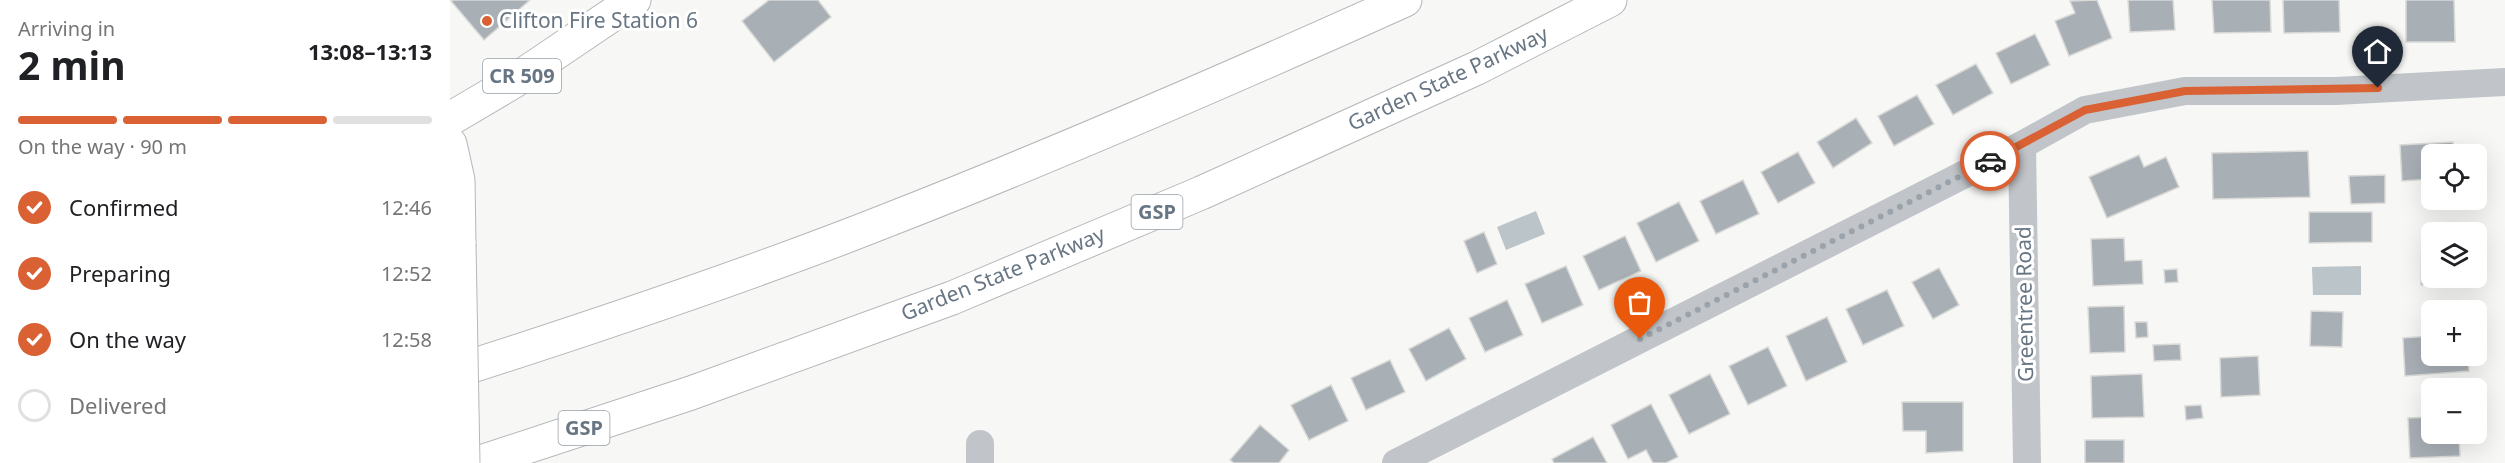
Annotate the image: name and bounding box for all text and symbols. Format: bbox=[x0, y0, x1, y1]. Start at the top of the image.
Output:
place label: Clifton Fire Station 6 bbox=[499, 6, 698, 34]
marker: Clifton Fire Station 6 bbox=[480, 14, 494, 28]
text: Arriving in bbox=[18, 15, 115, 42]
street label: Garden State Parkway bbox=[1343, 19, 1552, 137]
pin bbox=[2352, 26, 2403, 88]
icon: home bbox=[2361, 35, 2394, 68]
text: 13:08–13:13 bbox=[308, 36, 432, 66]
text: 2 min bbox=[18, 38, 125, 91]
road number: CR 509 bbox=[483, 59, 561, 93]
courier bbox=[1960, 131, 2020, 191]
text: On the way · 90 m bbox=[18, 133, 187, 160]
map controls bbox=[2421, 144, 2487, 444]
button: locate bbox=[2421, 144, 2487, 210]
icon: car bbox=[1974, 145, 2007, 178]
icon: check bbox=[18, 191, 51, 224]
text: Confirmed bbox=[69, 192, 179, 222]
text: 12:46 bbox=[381, 194, 432, 221]
road number: GSP bbox=[1132, 195, 1182, 229]
street label: Garden State Parkway bbox=[896, 219, 1109, 327]
button: layers bbox=[2421, 222, 2487, 288]
street label: Greentree Road bbox=[2009, 226, 2039, 382]
icon: check bbox=[18, 257, 51, 290]
text: Preparing bbox=[69, 258, 171, 288]
text: 12:52 bbox=[381, 260, 432, 287]
pin bbox=[1614, 277, 1665, 339]
icon: bag bbox=[1623, 286, 1656, 319]
button: + bbox=[2421, 300, 2487, 366]
icon: check bbox=[18, 323, 51, 356]
text: On the way bbox=[69, 324, 186, 354]
text: 12:58 bbox=[381, 326, 432, 353]
button: − bbox=[2421, 378, 2487, 444]
text: Delivered bbox=[69, 390, 167, 420]
road number: GSP bbox=[558, 411, 610, 445]

